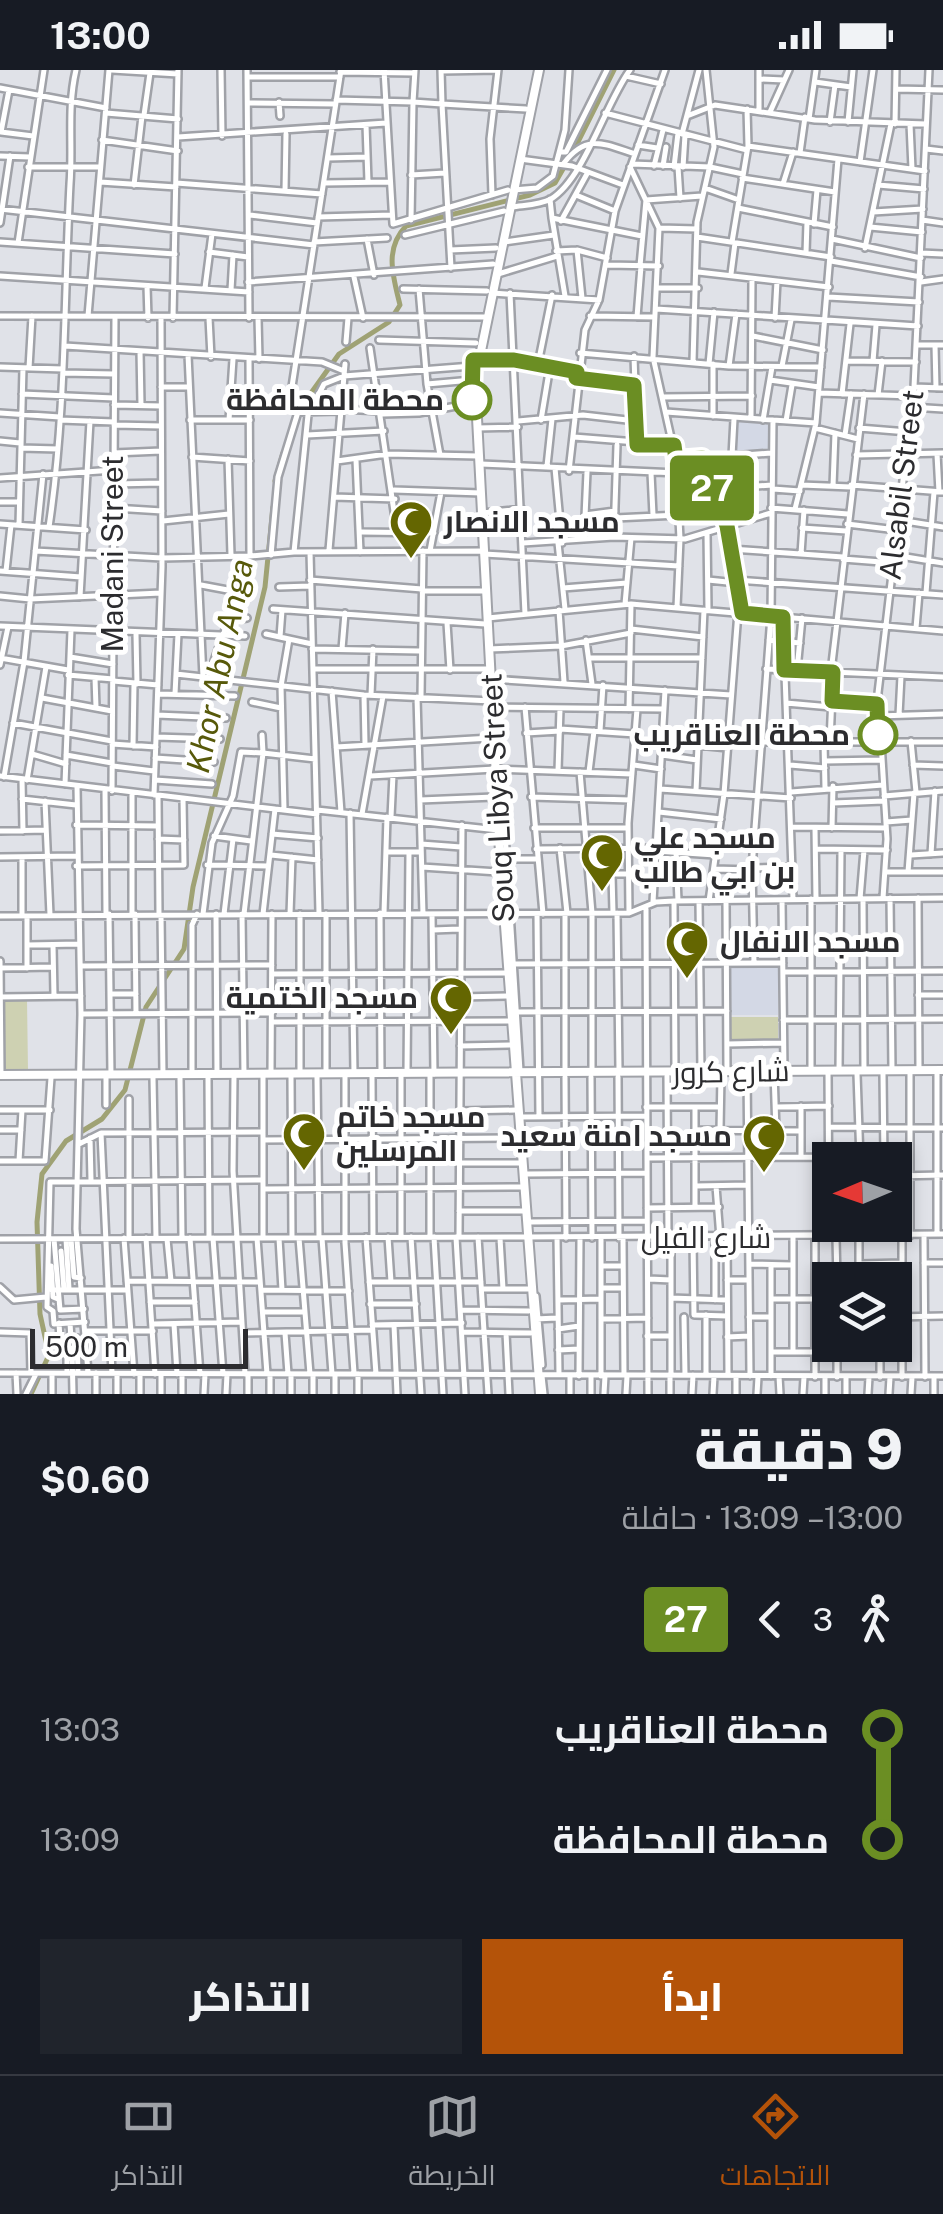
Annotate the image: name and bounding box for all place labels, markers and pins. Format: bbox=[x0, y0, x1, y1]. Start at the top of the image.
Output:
place label: محطة المحافظة bbox=[226, 381, 444, 417]
marker: محطة المحافظة bbox=[453, 381, 491, 419]
mosque icon: مسجد الانصار bbox=[388, 499, 434, 560]
place label: مسجد الانصار bbox=[443, 503, 620, 539]
place label: محطة العناقريب bbox=[634, 716, 850, 753]
marker: محطة العناقريب bbox=[859, 716, 897, 754]
place label: مسجد علي بن ابي طالب bbox=[634, 819, 795, 896]
mosque icon: مسجد علي بن ابي طالب bbox=[579, 832, 625, 893]
mosque icon: مسجد الانفال bbox=[664, 919, 710, 980]
place label: مسجد الانفال bbox=[720, 923, 901, 960]
mosque icon: مسجد الختمية bbox=[428, 975, 474, 1036]
place label: مسجد الختمية bbox=[226, 979, 418, 1015]
place label: مسجد خاتم المرسلين bbox=[336, 1098, 486, 1169]
mosque icon: مسجد خاتم المرسلين bbox=[281, 1111, 327, 1172]
mosque icon: مسجد امنة سعيد bbox=[741, 1113, 787, 1174]
place label: مسجد امنة سعيد bbox=[501, 1117, 732, 1153]

